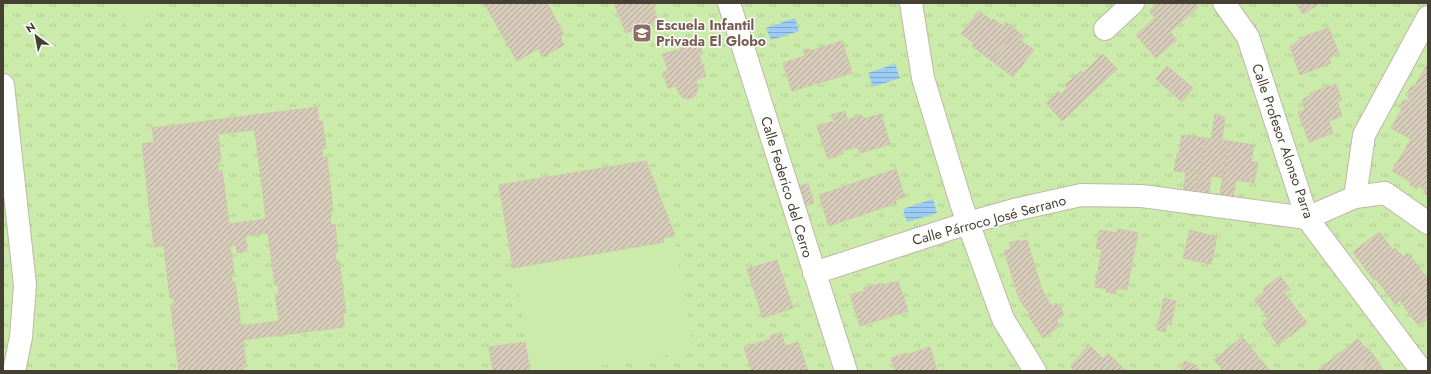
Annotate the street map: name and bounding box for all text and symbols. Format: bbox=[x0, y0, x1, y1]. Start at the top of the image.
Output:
place label: Escuela Infantil Privada El Globo bbox=[656, 15, 766, 51]
north arrow bbox=[16, 16, 56, 56]
text: N bbox=[23, 18, 39, 37]
school or university icon: Escuela Infantil Privada El Globo bbox=[631, 22, 653, 44]
street label: Calle Profesor Alonso Parra bbox=[1247, 61, 1319, 221]
street label: Calle Federico del Cerro bbox=[756, 114, 818, 260]
street label: Calle Párroco José Serrano bbox=[910, 190, 1068, 250]

